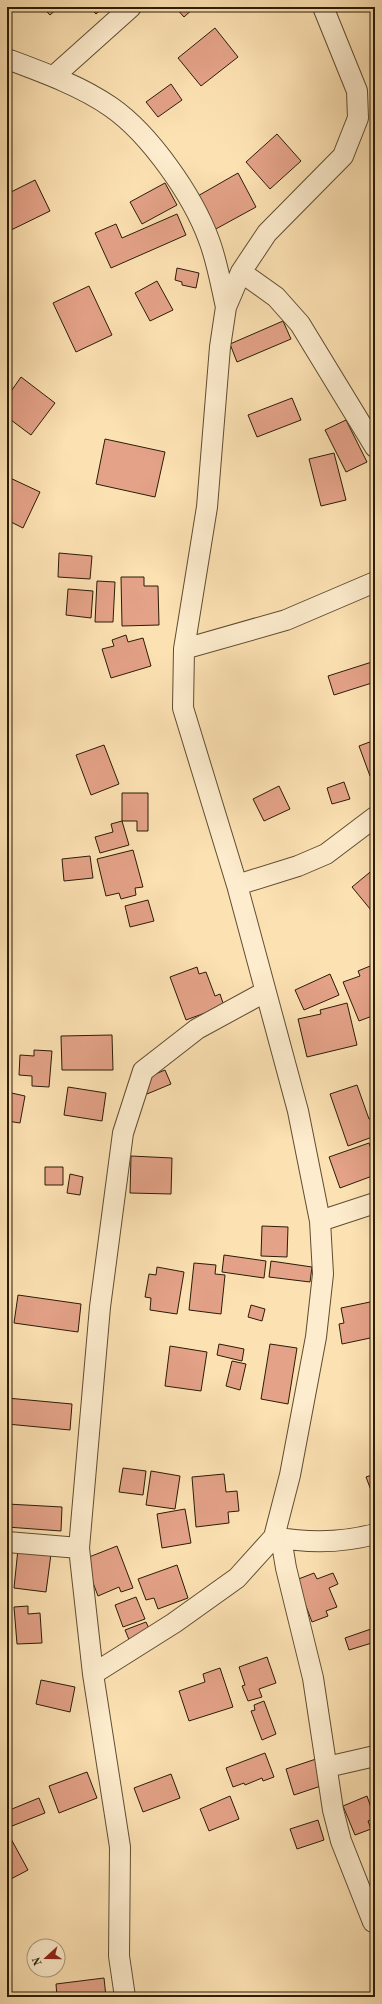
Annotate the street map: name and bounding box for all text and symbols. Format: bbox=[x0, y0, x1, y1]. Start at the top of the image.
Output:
north arrow bbox=[26, 1938, 66, 1978]
text: N bbox=[31, 1955, 45, 1967]

